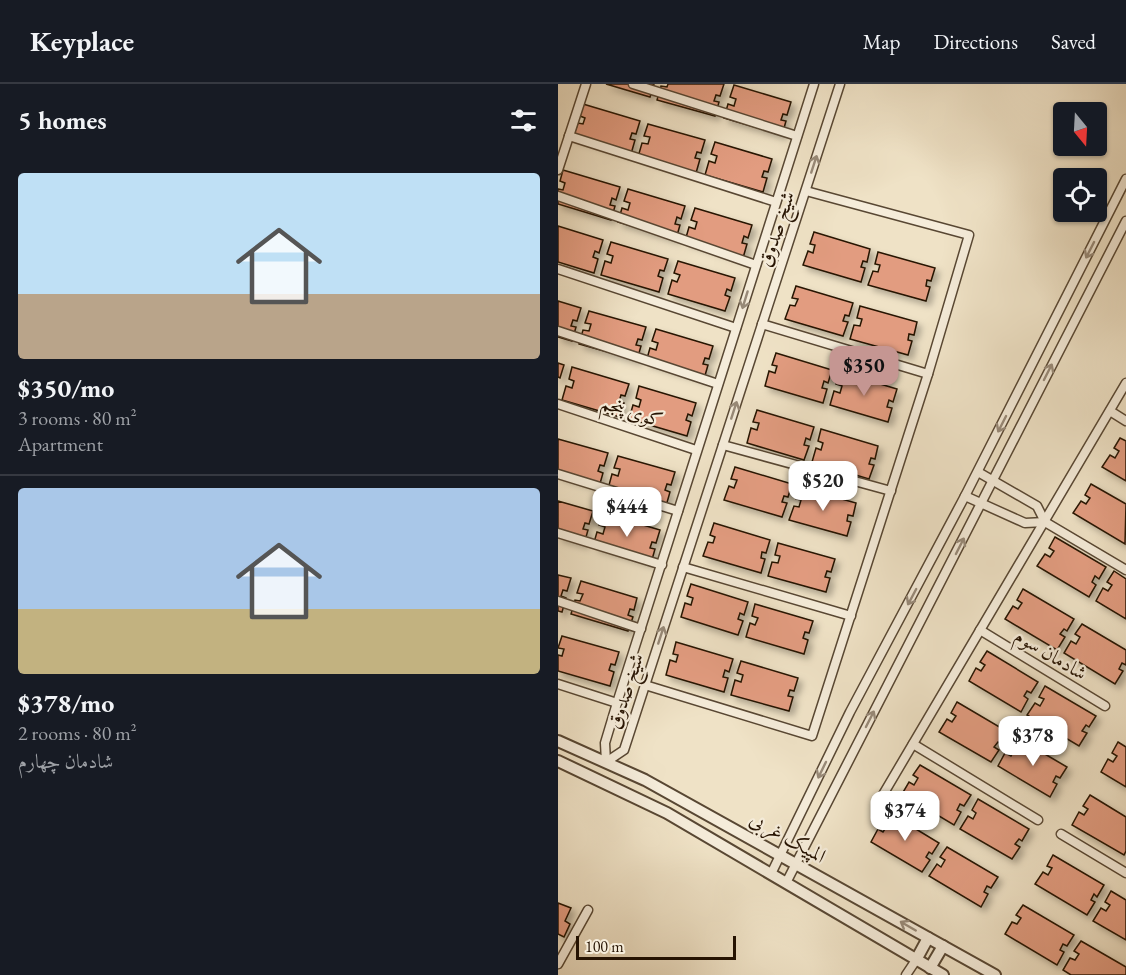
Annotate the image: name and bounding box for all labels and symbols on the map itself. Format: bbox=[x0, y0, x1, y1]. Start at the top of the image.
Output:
north arrow bbox=[1053, 102, 1107, 156]
one-way arrow bbox=[810, 155, 821, 174]
street label: شیخ صدوق bbox=[752, 188, 805, 272]
one-way arrow bbox=[1083, 241, 1095, 259]
one-way arrow bbox=[739, 290, 750, 309]
pin: $350 bbox=[828, 346, 900, 397]
one-way arrow bbox=[1042, 363, 1054, 381]
street label: کوی پنجم bbox=[596, 389, 666, 439]
one-way arrow bbox=[730, 401, 741, 420]
one-way arrow bbox=[995, 415, 1007, 433]
pin: $520 bbox=[787, 461, 859, 512]
pin: $444 bbox=[591, 487, 663, 538]
one-way arrow bbox=[954, 537, 966, 555]
one-way arrow bbox=[906, 588, 918, 605]
street label: شادمان سوم bbox=[1007, 622, 1092, 690]
one-way arrow bbox=[656, 626, 667, 645]
street label: شیخ صدوق bbox=[601, 650, 654, 734]
one-way arrow bbox=[865, 711, 877, 729]
pin: $378 bbox=[997, 716, 1069, 767]
one-way arrow bbox=[816, 761, 828, 778]
pin: $374 bbox=[869, 791, 941, 842]
street label: المپیک غربی bbox=[744, 805, 831, 870]
one-way arrow bbox=[899, 920, 916, 932]
scale bar bbox=[576, 933, 736, 960]

